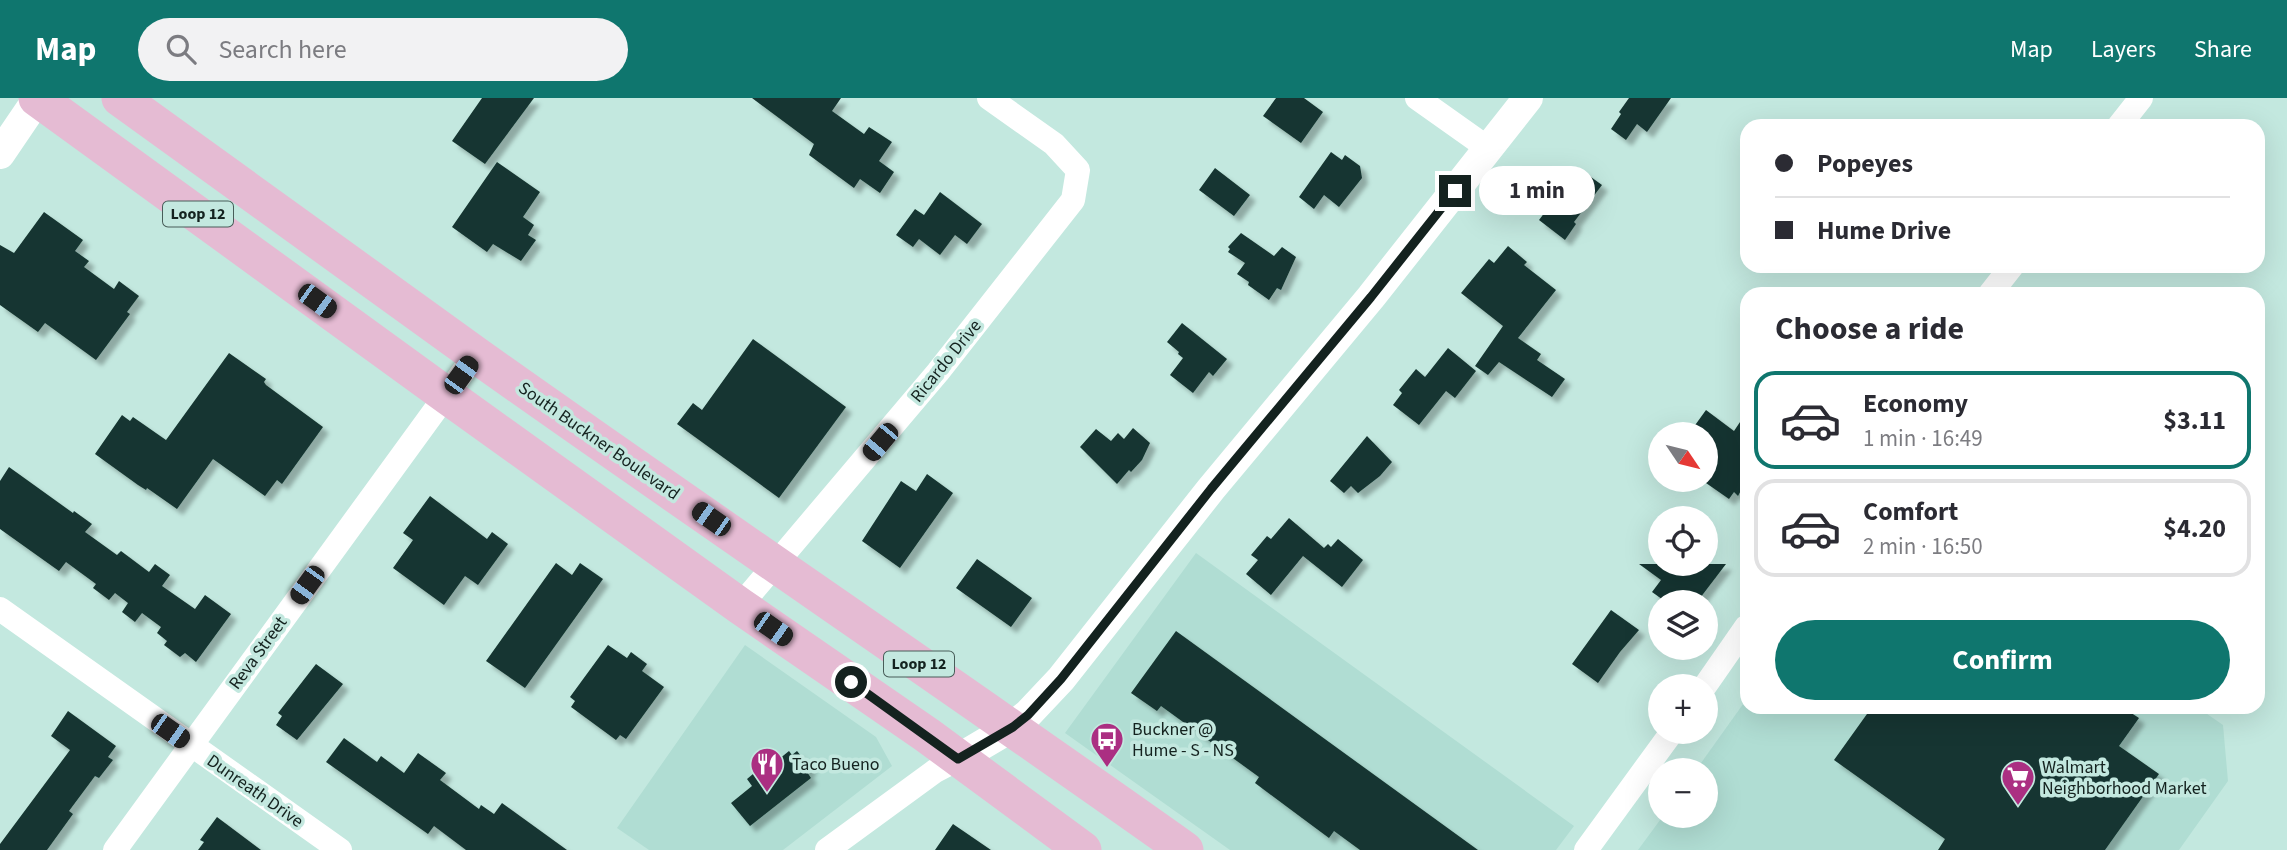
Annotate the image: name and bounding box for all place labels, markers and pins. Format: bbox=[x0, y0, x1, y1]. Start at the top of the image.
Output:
place label: Buckner @ Hume - S - NS bbox=[1132, 717, 1234, 763]
bus stop icon: Buckner @ Hume - S - NS bbox=[1088, 720, 1126, 769]
restaurant icon: Taco Bueno bbox=[748, 745, 786, 794]
place label: Taco Bueno bbox=[792, 752, 880, 777]
place label: Walmart Neighborhood Market bbox=[2042, 755, 2207, 801]
supermarket icon: Walmart Neighborhood Market bbox=[1999, 758, 2037, 807]

